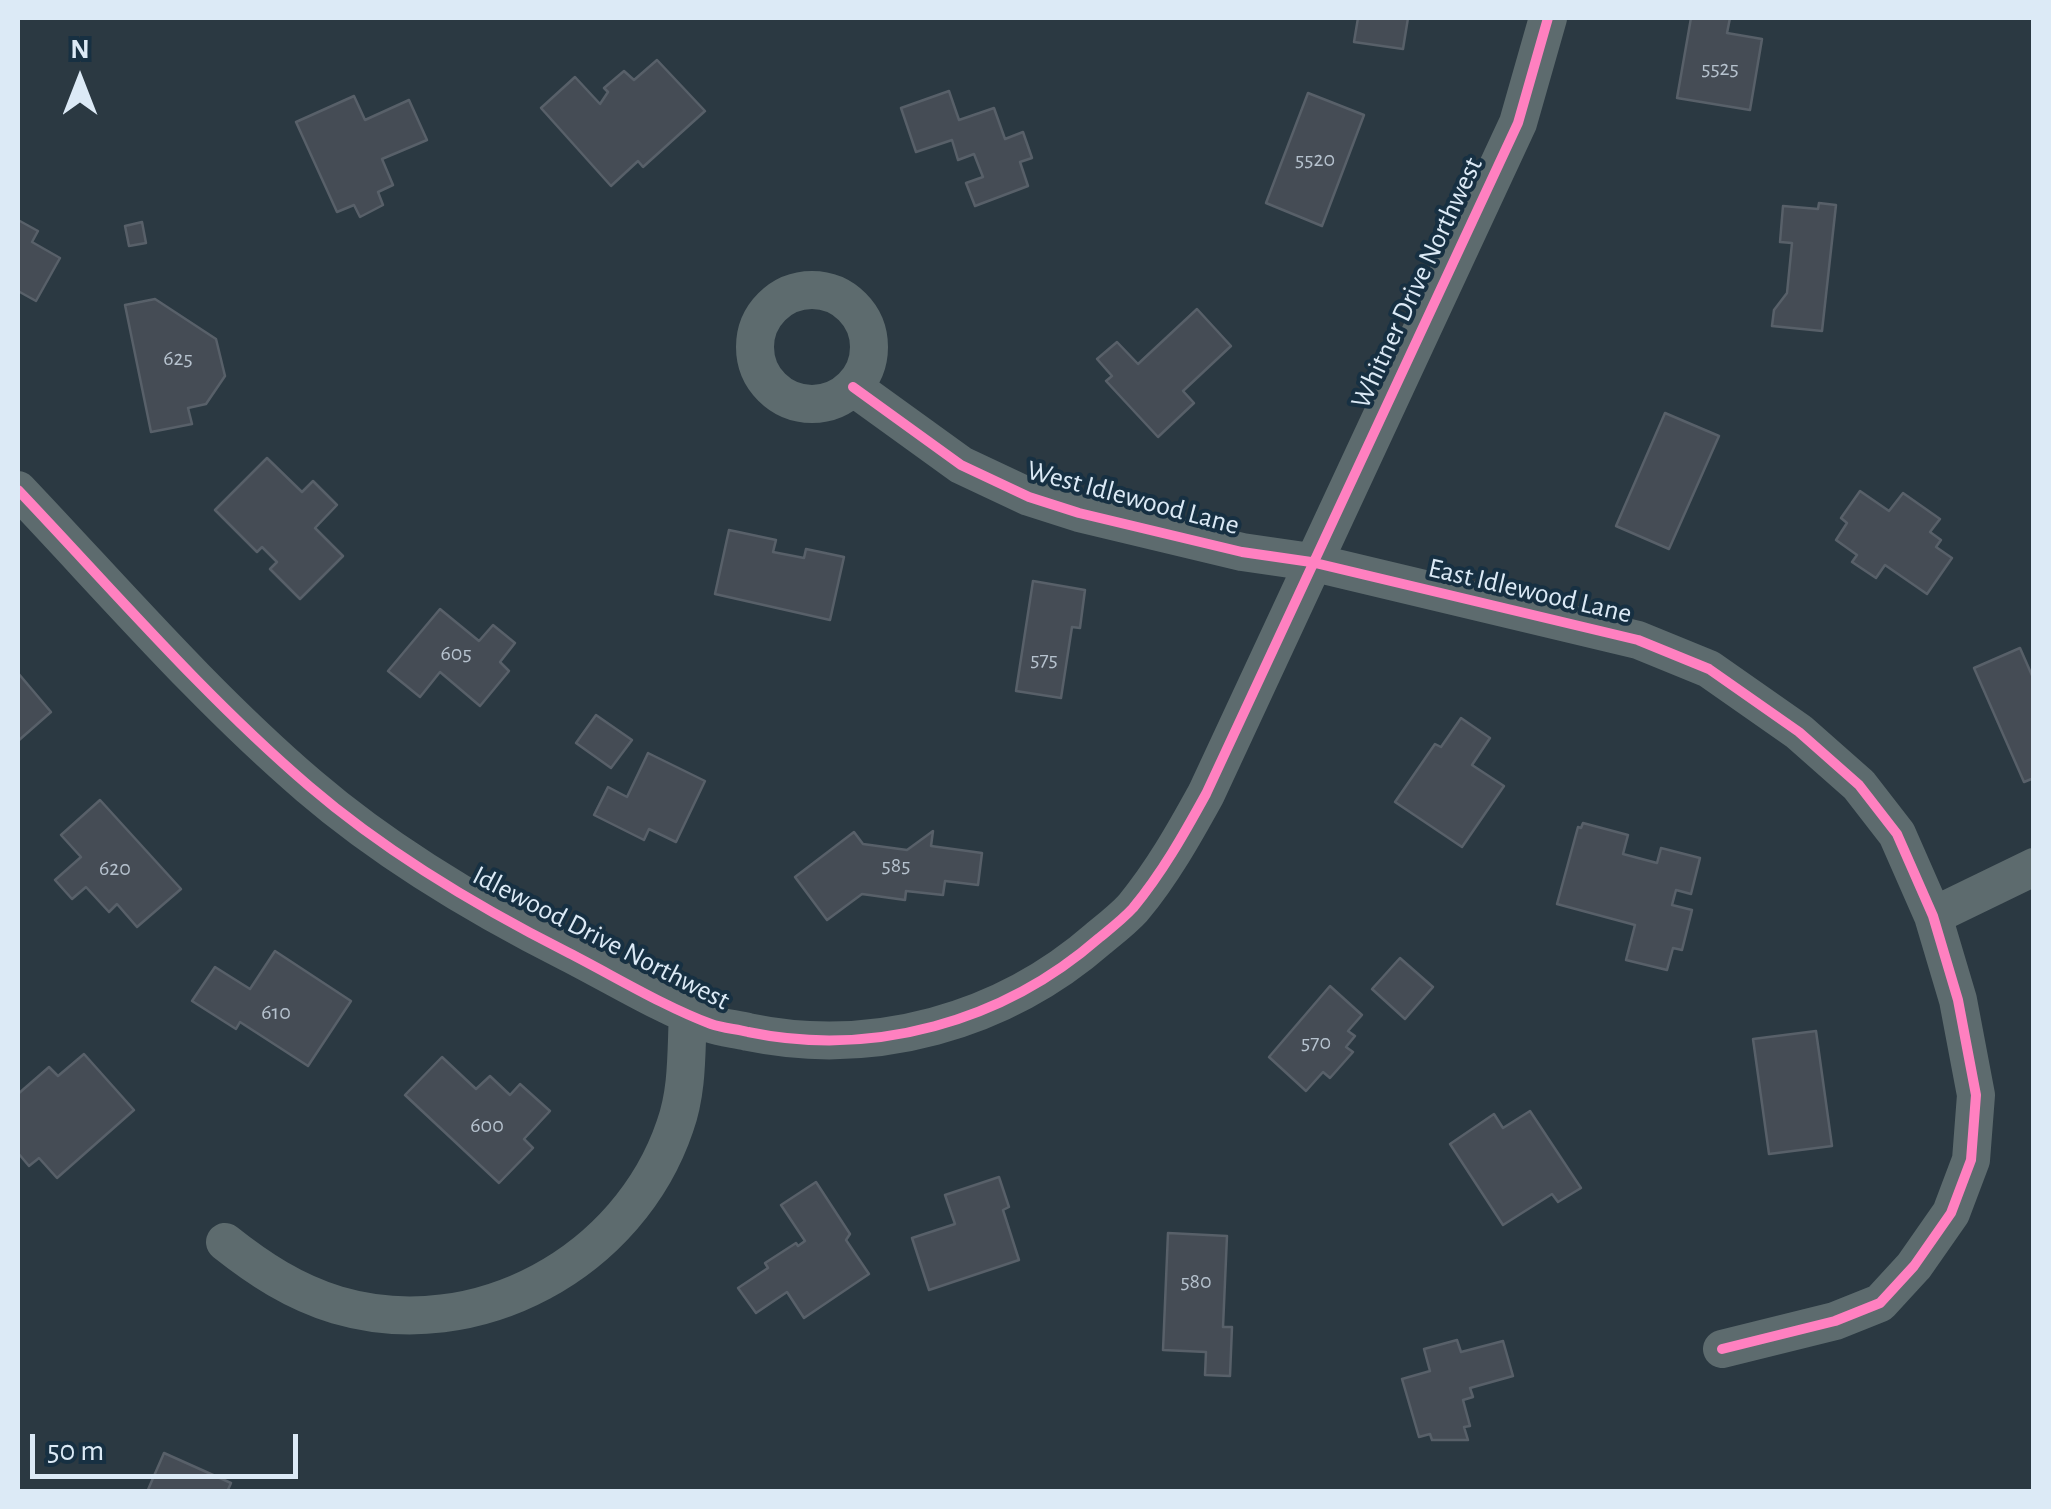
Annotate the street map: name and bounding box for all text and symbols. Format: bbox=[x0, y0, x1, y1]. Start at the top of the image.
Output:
north arrow bbox=[30, 30, 130, 130]
text: N bbox=[70, 36, 90, 64]
house number: 5525 bbox=[1701, 55, 1739, 81]
house number: 5520 bbox=[1295, 146, 1335, 172]
street label: Whitner Drive Northwest bbox=[1344, 152, 1490, 414]
house number: 625 bbox=[163, 345, 193, 371]
street label: West Idlewood Lane bbox=[1023, 453, 1243, 543]
street label: East Idlewood Lane bbox=[1425, 551, 1635, 631]
house number: 605 bbox=[440, 640, 472, 666]
house number: 575 bbox=[1030, 646, 1058, 672]
house number: 585 bbox=[882, 852, 910, 878]
house number: 620 bbox=[99, 855, 131, 881]
street label: Idlewood Drive Northwest bbox=[467, 859, 735, 1017]
house number: 610 bbox=[261, 999, 291, 1025]
house number: 570 bbox=[1301, 1029, 1331, 1055]
house number: 600 bbox=[470, 1112, 504, 1138]
house number: 580 bbox=[1180, 1268, 1212, 1294]
scale bar bbox=[35, 1414, 302, 1476]
text: 50 m bbox=[47, 1436, 104, 1466]

